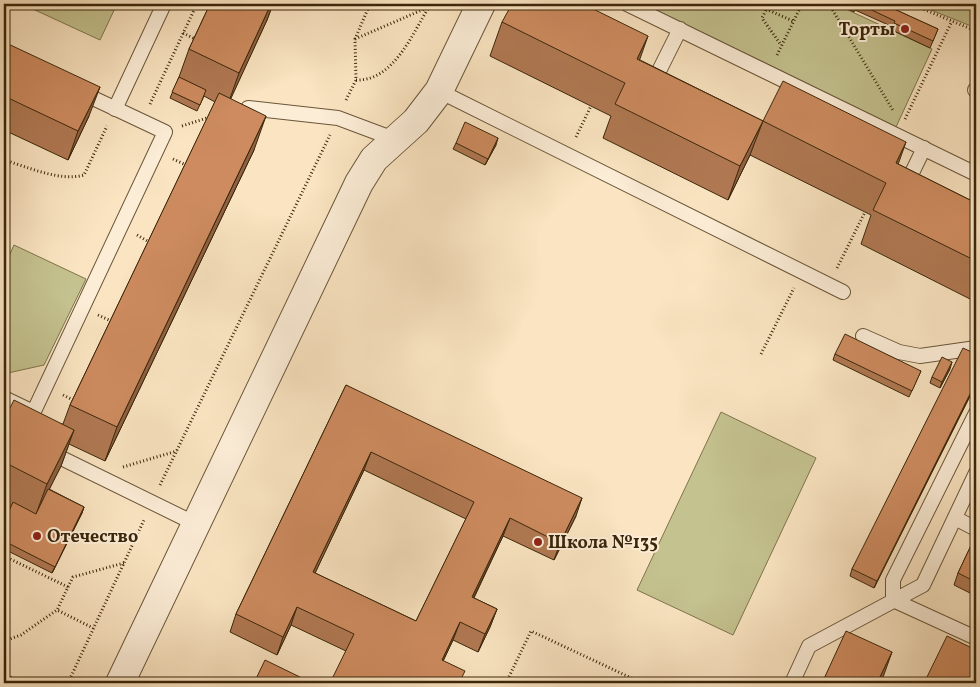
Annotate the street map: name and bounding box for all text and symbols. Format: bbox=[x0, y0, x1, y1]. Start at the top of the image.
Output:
place label: Торты bbox=[839, 18, 895, 43]
marker: Торты bbox=[899, 23, 911, 35]
place label: Отечество bbox=[47, 525, 138, 550]
marker: Отечество bbox=[31, 530, 43, 542]
place label: Школа №135 bbox=[548, 531, 658, 556]
marker: Школа №135 bbox=[532, 536, 544, 548]

